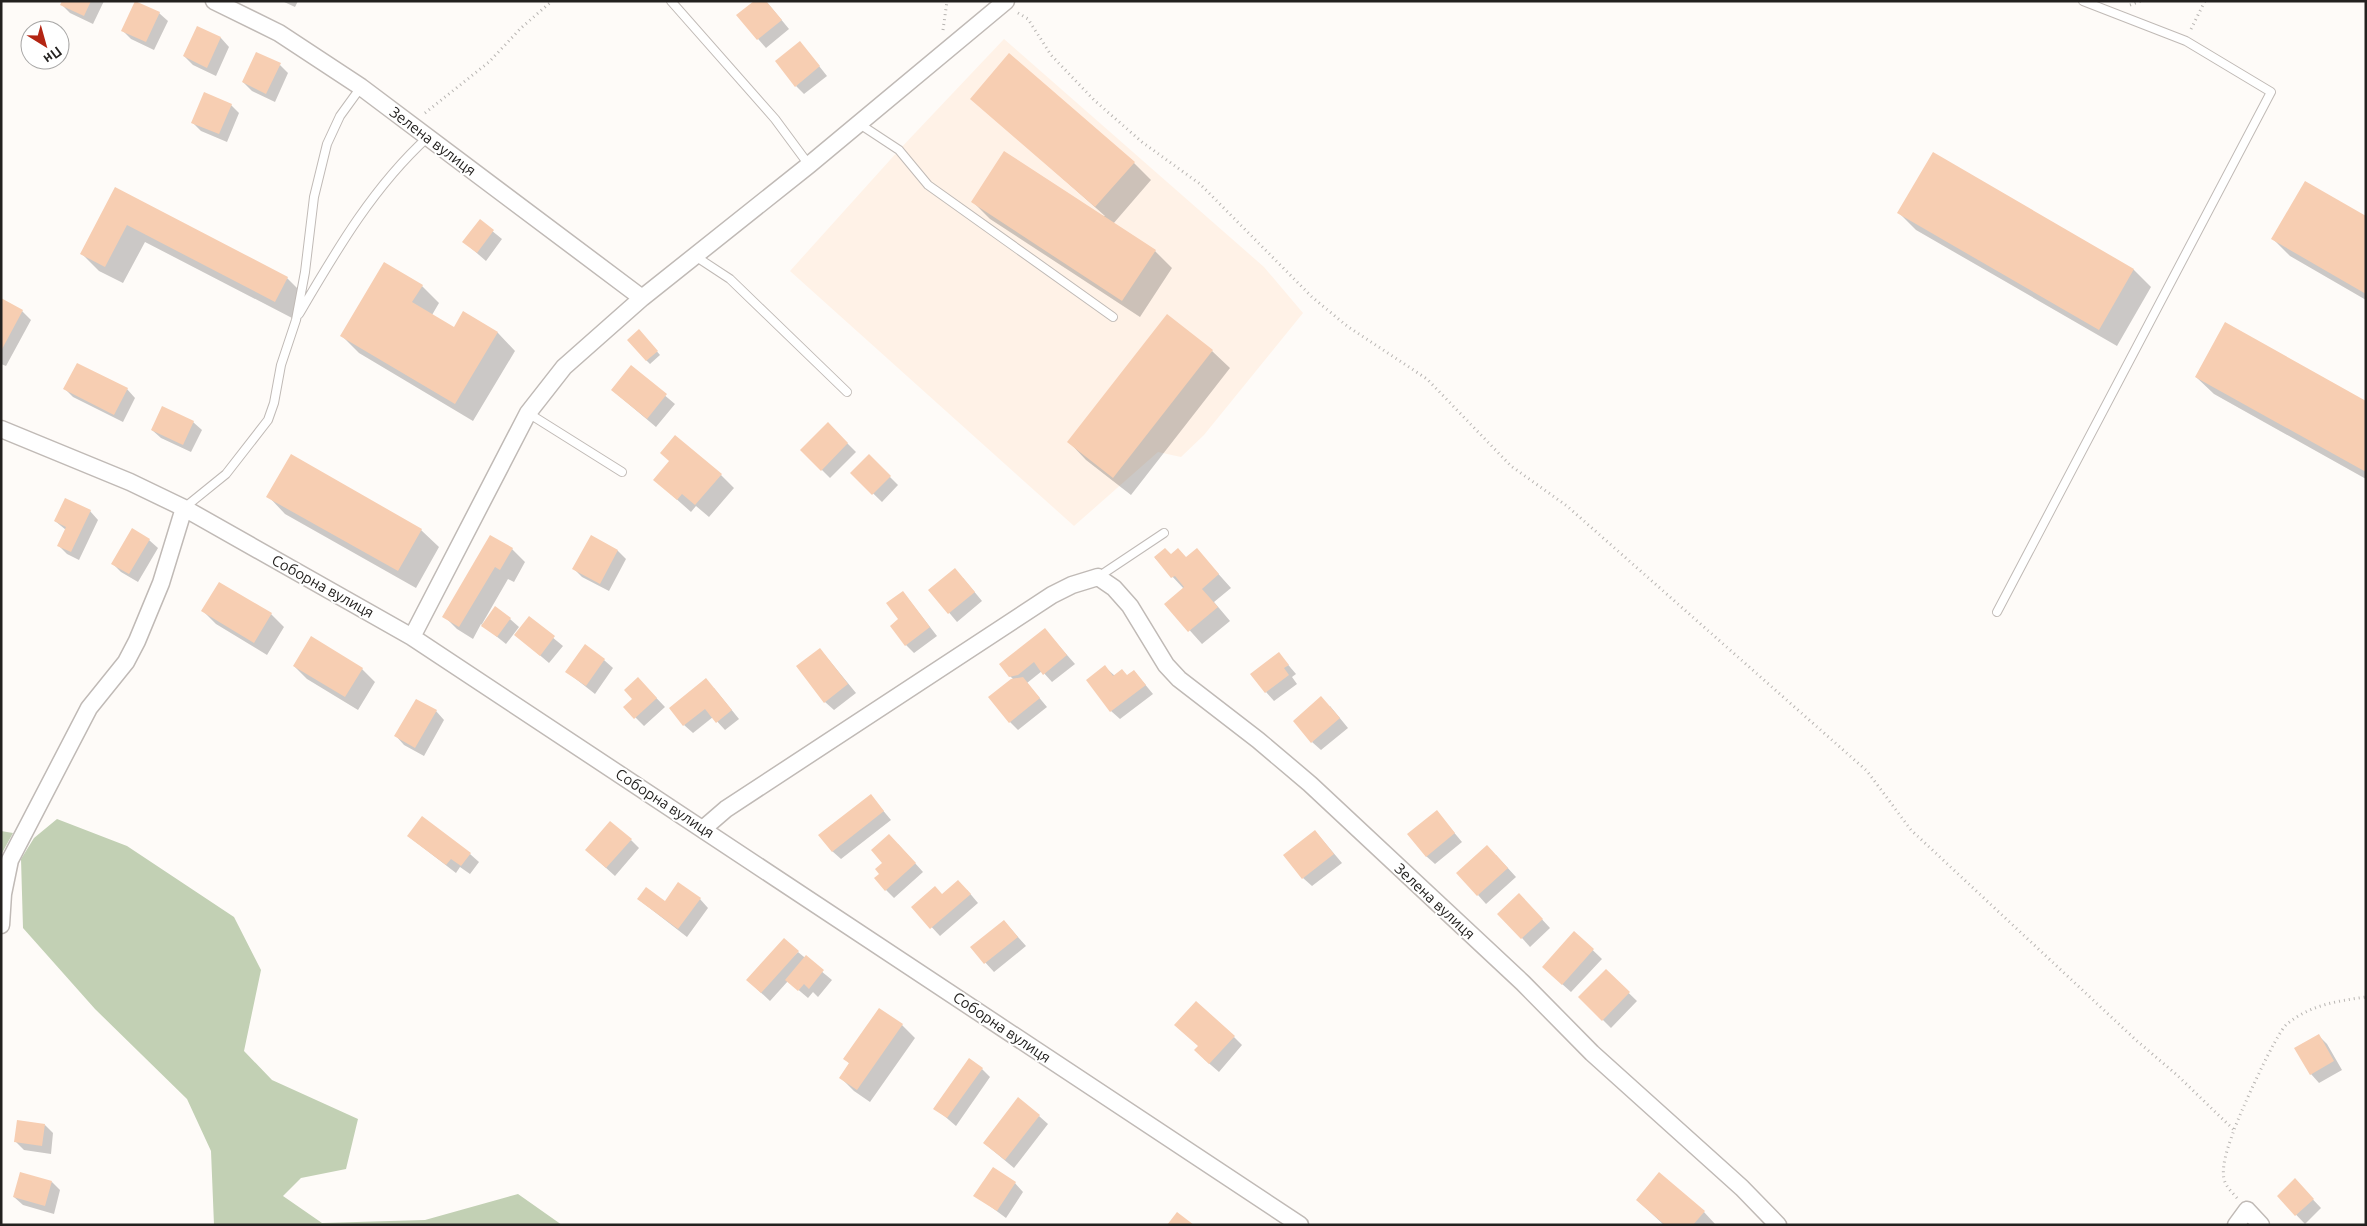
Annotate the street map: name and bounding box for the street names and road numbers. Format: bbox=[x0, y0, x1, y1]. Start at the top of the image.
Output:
street label: Зелена вулиця bbox=[387, 103, 479, 179]
street label: Соборна вулиця bbox=[269, 551, 377, 621]
street label: Соборна вулиця bbox=[613, 765, 717, 841]
street label: Зелена вулиця bbox=[1391, 860, 1479, 942]
street label: Соборна вулиця bbox=[950, 988, 1054, 1066]

